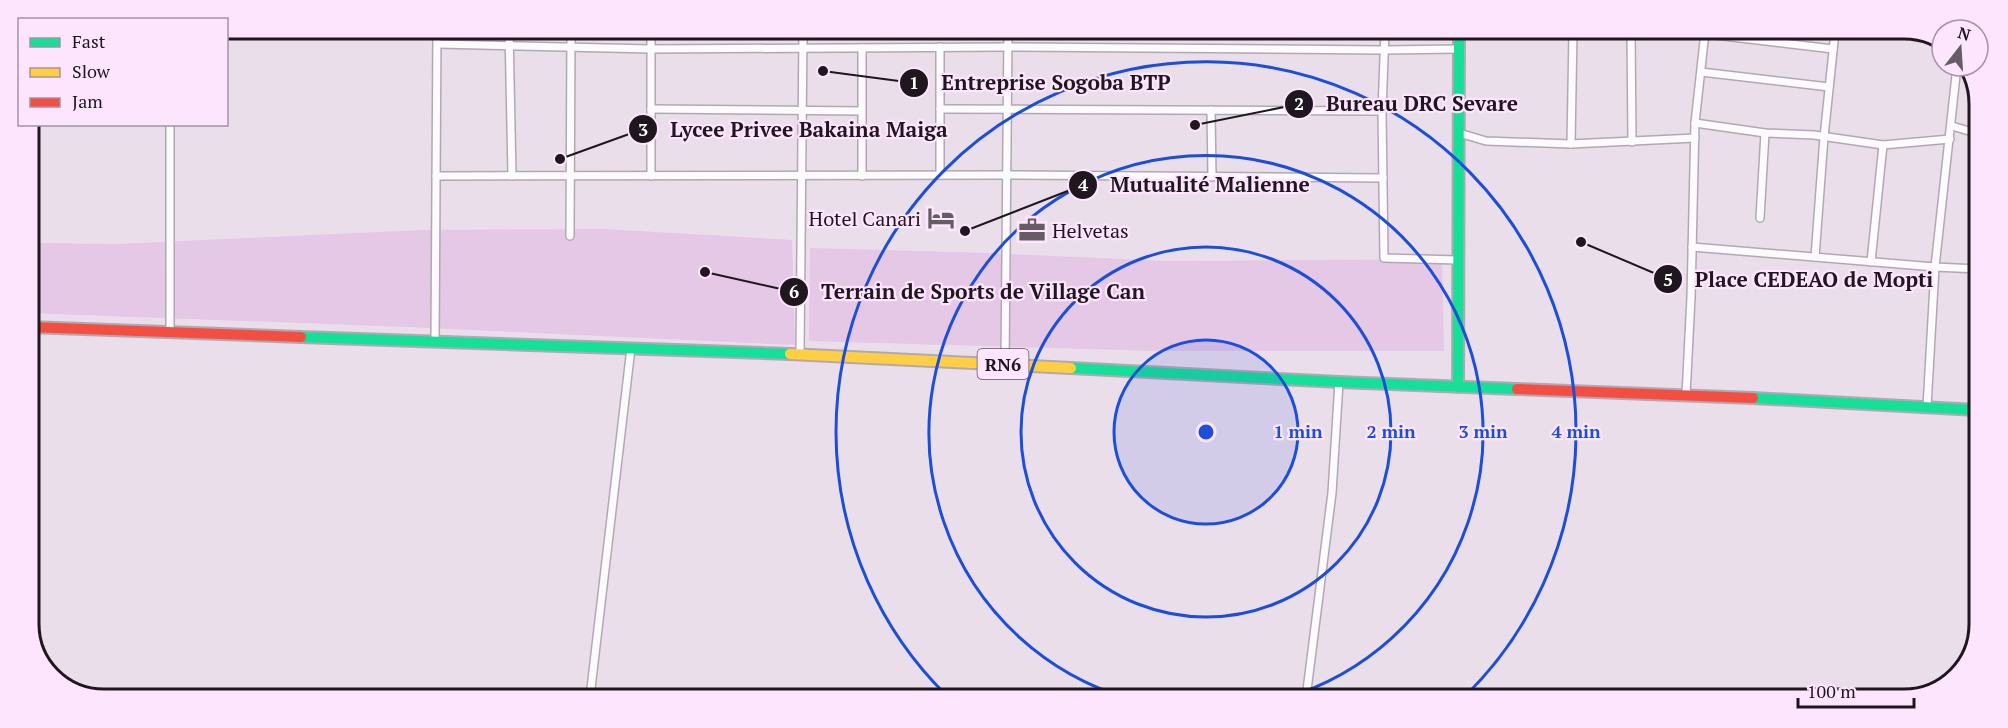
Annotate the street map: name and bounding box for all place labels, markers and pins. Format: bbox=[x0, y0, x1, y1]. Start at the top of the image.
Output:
callout: Entreprise Sogoba BTP bbox=[899, 63, 1183, 102]
callout: Bureau DRC Sevare bbox=[1284, 84, 1530, 123]
callout: Lycee Privee Bakaina Maiga bbox=[628, 110, 960, 149]
callout: Mutualité Malienne bbox=[1068, 165, 1322, 204]
hotel icon: Hotel Canari bbox=[926, 203, 956, 233]
place label: Hotel Canari bbox=[809, 205, 921, 232]
office icon: Helvetas bbox=[1017, 215, 1047, 245]
place label: Helvetas bbox=[1052, 217, 1129, 244]
callout: Place CEDEAO de Mopti bbox=[1653, 260, 1945, 299]
callout: Terrain de Sports de Village Can bbox=[779, 272, 1157, 311]
centre of rings bbox=[1196, 422, 1216, 442]

